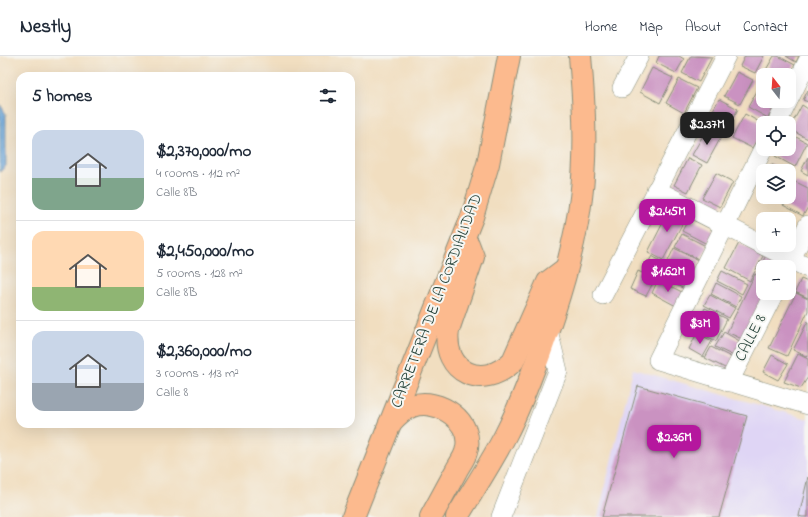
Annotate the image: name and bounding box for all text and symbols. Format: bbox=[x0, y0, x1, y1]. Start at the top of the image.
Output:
text: Nestly bbox=[20, 14, 71, 41]
text: Home bbox=[585, 17, 617, 38]
text: Map bbox=[639, 17, 663, 38]
text: About bbox=[685, 17, 721, 38]
text: Contact bbox=[743, 17, 788, 38]
north arrow bbox=[756, 68, 796, 108]
map controls bbox=[756, 68, 796, 300]
text: 5 homes bbox=[32, 84, 92, 109]
icon: filters bbox=[317, 85, 339, 107]
pin: $2.37M bbox=[674, 112, 740, 146]
text: $2.37M bbox=[689, 115, 725, 134]
button: locate bbox=[756, 116, 796, 156]
text: $2,370,000/mo bbox=[156, 139, 251, 164]
icon: home bbox=[64, 146, 112, 194]
text: 4 rooms · 112 m² bbox=[156, 164, 240, 183]
button: layers bbox=[756, 164, 796, 204]
text: Calle 8B bbox=[156, 183, 197, 202]
street label: CARRETERA DE LA CORDIALIDAD bbox=[385, 190, 489, 412]
pin: $2.45M bbox=[634, 199, 700, 233]
text: $2.45M bbox=[648, 202, 686, 221]
button: + bbox=[756, 212, 796, 252]
text: $2,450,000/mo bbox=[156, 239, 254, 264]
icon: home bbox=[64, 247, 112, 295]
pin: $1.62M bbox=[635, 259, 701, 293]
button: − bbox=[756, 260, 796, 300]
text: $1.62M bbox=[651, 262, 685, 281]
text: 5 rooms · 128 m² bbox=[156, 264, 243, 283]
text: Calle 8B bbox=[156, 283, 197, 302]
street label: CALLE 8 bbox=[729, 310, 773, 366]
pin: $3M bbox=[681, 311, 719, 345]
text: $3M bbox=[689, 314, 711, 333]
text: $2,360,000/mo bbox=[156, 339, 252, 364]
icon: home bbox=[64, 347, 112, 395]
text: 3 rooms · 113 m² bbox=[156, 364, 239, 383]
text: Calle 8 bbox=[156, 383, 188, 402]
pin: $2.36M bbox=[641, 425, 707, 459]
text: $2.36M bbox=[656, 428, 692, 447]

